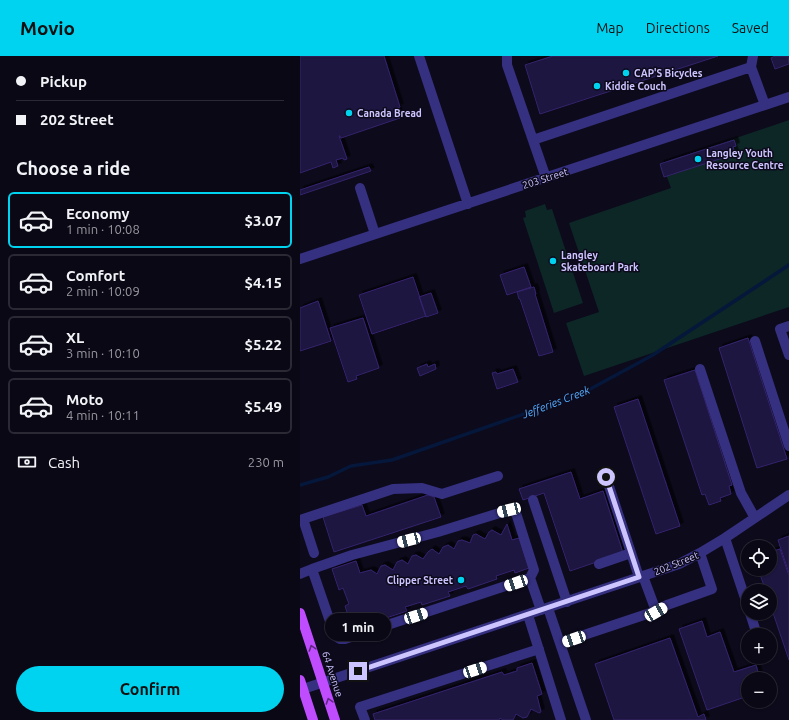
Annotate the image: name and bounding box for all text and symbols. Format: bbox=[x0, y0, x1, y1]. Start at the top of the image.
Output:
text: Movio bbox=[20, 17, 75, 39]
text: Map bbox=[596, 20, 624, 36]
text: Directions bbox=[646, 20, 710, 36]
text: Saved bbox=[732, 20, 769, 36]
marker: CAP'S Bicycles bbox=[621, 68, 631, 78]
place label: CAP'S Bicycles bbox=[634, 68, 703, 79]
text: Pickup bbox=[40, 73, 87, 90]
marker: Kiddie Couch bbox=[592, 81, 602, 91]
place label: Kiddie Couch bbox=[605, 81, 667, 92]
marker: Canada Bread bbox=[344, 108, 354, 118]
place label: Canada Bread bbox=[357, 108, 422, 119]
text: 202 Street bbox=[40, 111, 114, 128]
place label: Langley Youth Resource Centre bbox=[706, 148, 784, 171]
marker: Langley Youth Resource Centre bbox=[693, 154, 703, 164]
text: Choose a ride bbox=[16, 158, 130, 178]
street label: 203 Street bbox=[521, 166, 569, 191]
icon: car bbox=[18, 202, 54, 238]
text: Economy bbox=[66, 205, 130, 222]
text: $3.07 bbox=[244, 212, 282, 229]
text: 1 min · 10:08 bbox=[66, 222, 140, 236]
place label: Langley Skateboard Park bbox=[561, 250, 639, 273]
marker: Langley Skateboard Park bbox=[548, 256, 558, 266]
icon: car bbox=[18, 264, 54, 300]
text: Comfort bbox=[66, 267, 125, 284]
text: $4.15 bbox=[244, 274, 282, 291]
text: 2 min · 10:09 bbox=[66, 284, 140, 298]
icon: car bbox=[18, 326, 54, 362]
text: XL bbox=[66, 329, 84, 346]
text: $5.22 bbox=[244, 336, 282, 353]
text: 3 min · 10:10 bbox=[66, 346, 140, 360]
water label: Jefferies Creek bbox=[520, 383, 592, 422]
icon: car bbox=[18, 388, 54, 424]
text: Moto bbox=[66, 391, 104, 408]
text: $5.49 bbox=[244, 398, 282, 415]
text: 4 min · 10:11 bbox=[66, 408, 140, 422]
icon: cash bbox=[16, 451, 38, 473]
text: Cash bbox=[48, 454, 80, 471]
text: 230 m bbox=[248, 455, 284, 469]
route start bbox=[597, 468, 615, 486]
car bbox=[496, 501, 522, 519]
car bbox=[396, 531, 422, 549]
map controls bbox=[741, 540, 777, 708]
button: locate bbox=[741, 540, 777, 576]
street label: 202 Street bbox=[652, 550, 700, 577]
car bbox=[503, 573, 529, 593]
place label: Clipper Street bbox=[387, 575, 454, 586]
marker: Clipper Street bbox=[456, 575, 466, 585]
button: layers bbox=[741, 584, 777, 620]
car bbox=[643, 601, 669, 623]
car bbox=[403, 607, 429, 625]
callout: 1 min bbox=[325, 613, 391, 641]
text: 1 min bbox=[342, 620, 374, 634]
button: + bbox=[741, 628, 777, 664]
car bbox=[561, 629, 587, 649]
one-way arrow bbox=[308, 645, 316, 652]
street label: 64 Avenue bbox=[320, 650, 345, 698]
car bbox=[462, 661, 488, 679]
route end bbox=[349, 662, 367, 680]
button: Confirm bbox=[16, 666, 284, 712]
button: − bbox=[741, 672, 777, 708]
one-way arrow bbox=[325, 698, 334, 705]

